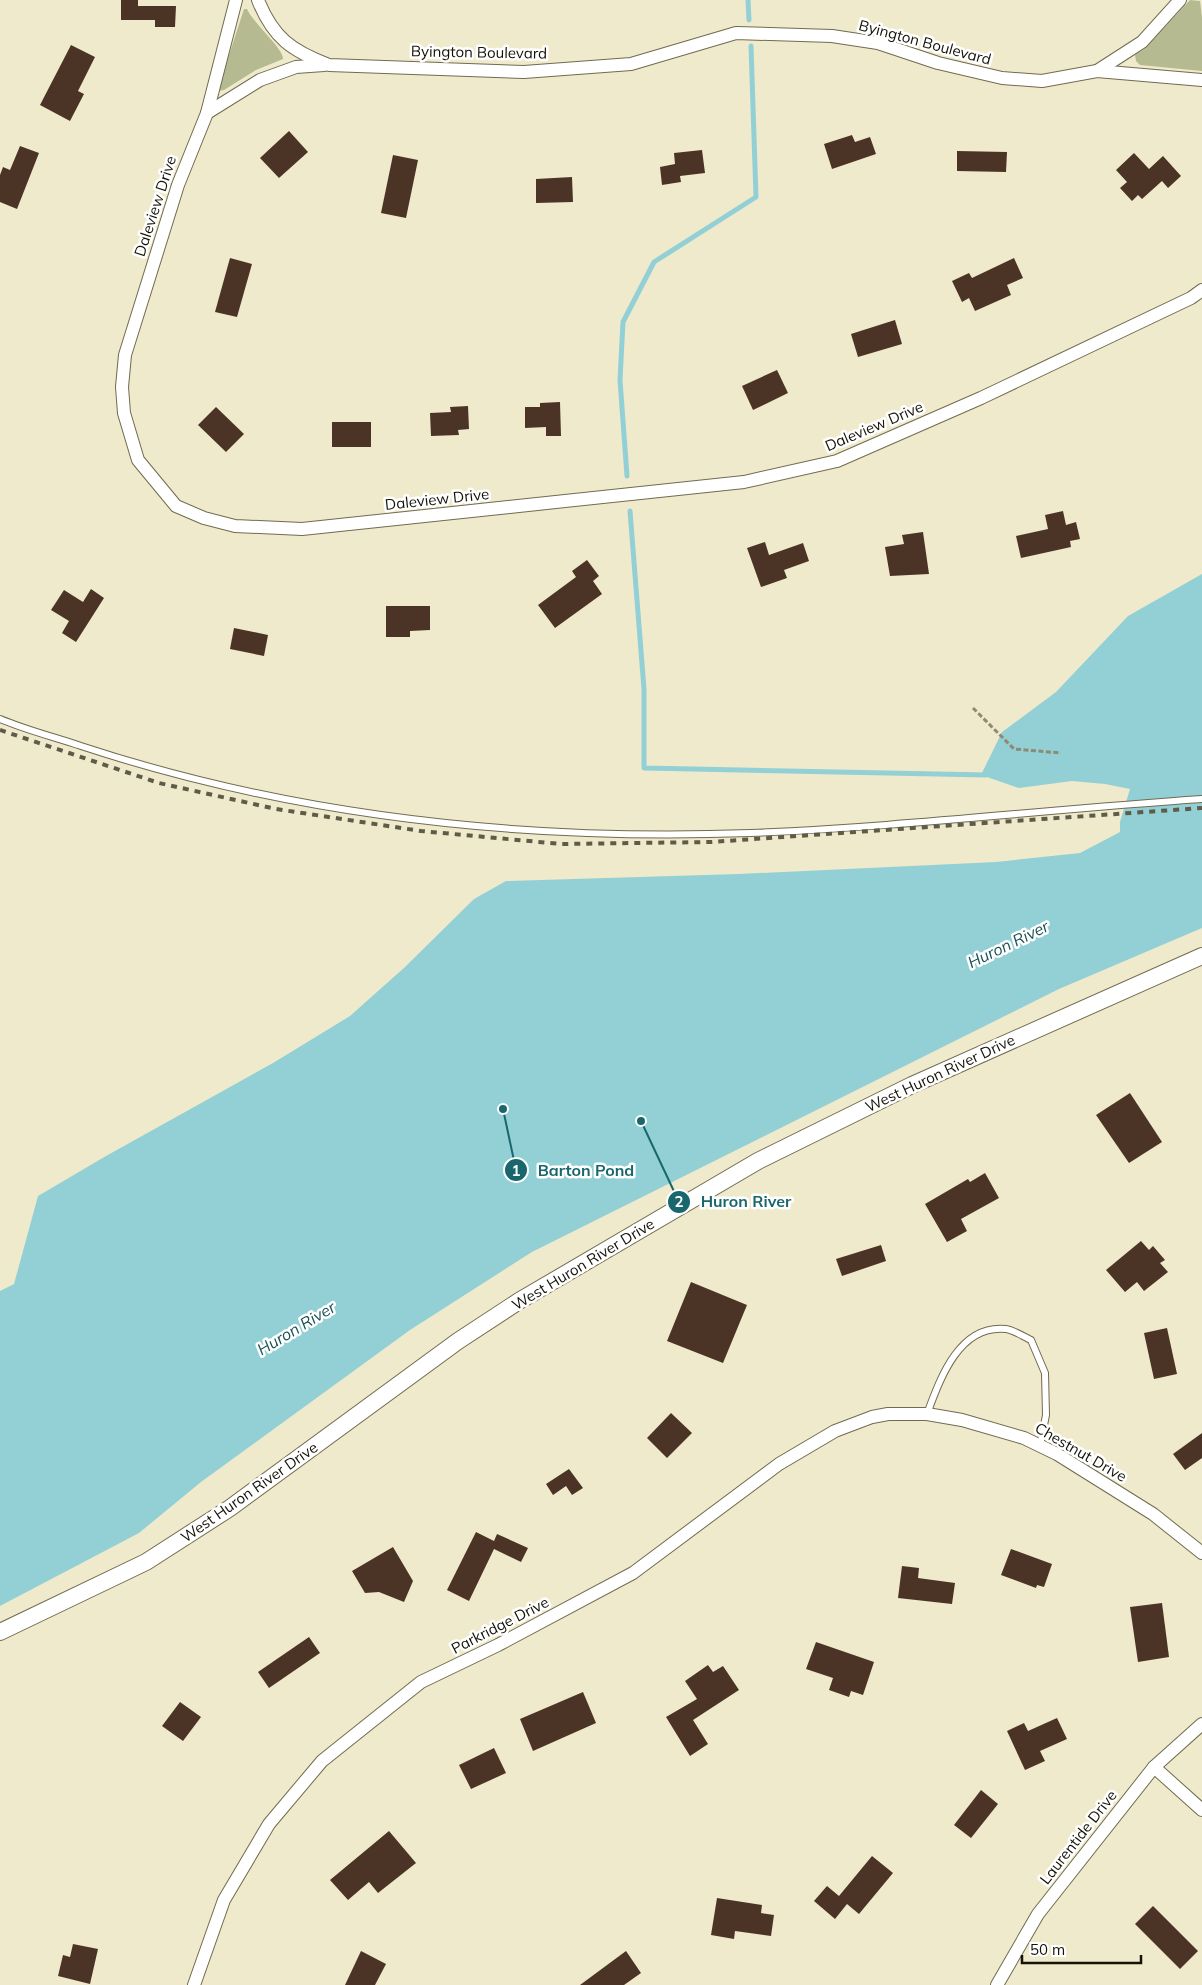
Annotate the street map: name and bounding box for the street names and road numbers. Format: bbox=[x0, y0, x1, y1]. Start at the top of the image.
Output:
street label: Byington Boulevard bbox=[857, 15, 993, 69]
street label: Byington Boulevard bbox=[411, 41, 547, 63]
street label: Daleview Drive bbox=[130, 153, 180, 259]
street label: Daleview Drive bbox=[822, 397, 926, 455]
street label: Daleview Drive bbox=[384, 484, 490, 514]
street label: West Huron River Drive bbox=[862, 1030, 1018, 1116]
street label: West Huron River Drive bbox=[508, 1214, 658, 1314]
street label: Chestnut Drive bbox=[1032, 1418, 1130, 1486]
street label: West Huron River Drive bbox=[177, 1438, 321, 1546]
street label: Parkridge Drive bbox=[448, 1592, 552, 1658]
street label: Laurentide Drive bbox=[1035, 1786, 1121, 1888]

